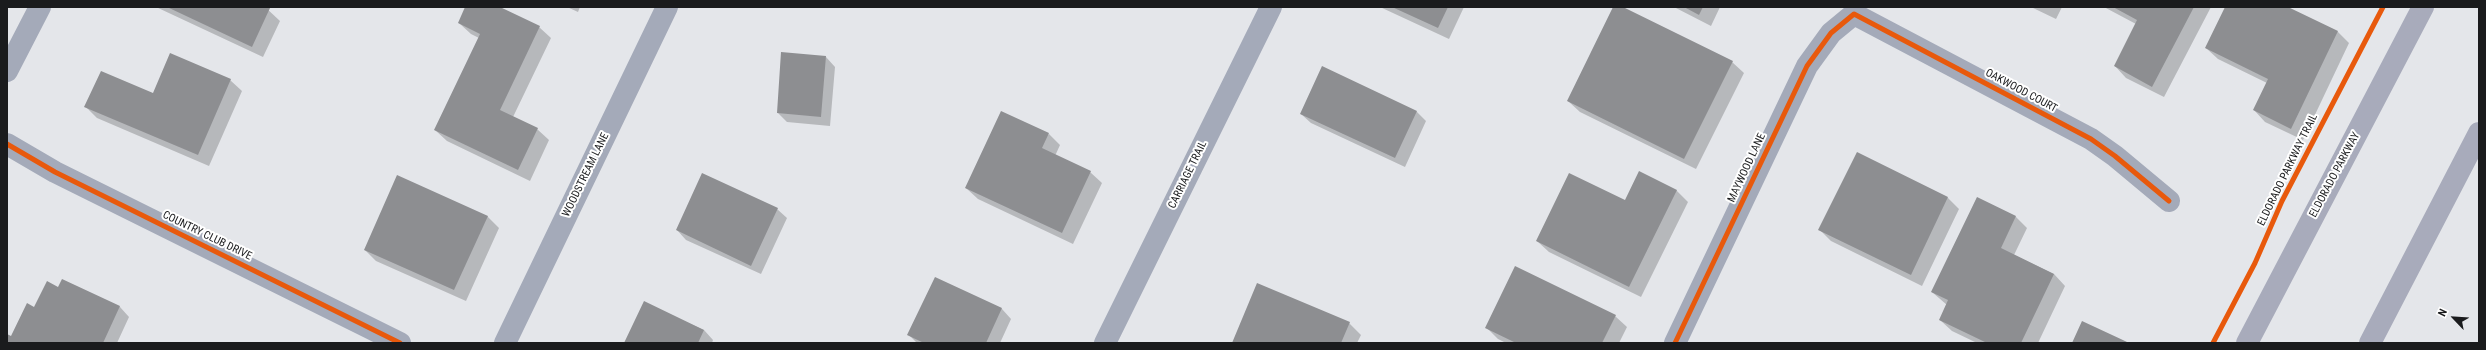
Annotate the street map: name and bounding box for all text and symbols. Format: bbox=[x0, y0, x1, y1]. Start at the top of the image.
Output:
street label: OAKWOOD COURT bbox=[1983, 67, 2059, 115]
street label: ELDORADO PARKWAY TRAIL bbox=[2255, 112, 2321, 228]
street label: ELDORADO PARKWAY bbox=[2307, 130, 2363, 220]
street label: WOODSTREAM LANE bbox=[560, 131, 612, 219]
street label: MAYWOOD LANE bbox=[1725, 131, 1769, 205]
street label: CARRIAGE TRAIL bbox=[1166, 139, 1210, 211]
street label: COUNTRY CLUB DRIVE bbox=[160, 209, 254, 263]
north arrow bbox=[2434, 298, 2474, 338]
text: N bbox=[2435, 307, 2450, 319]

